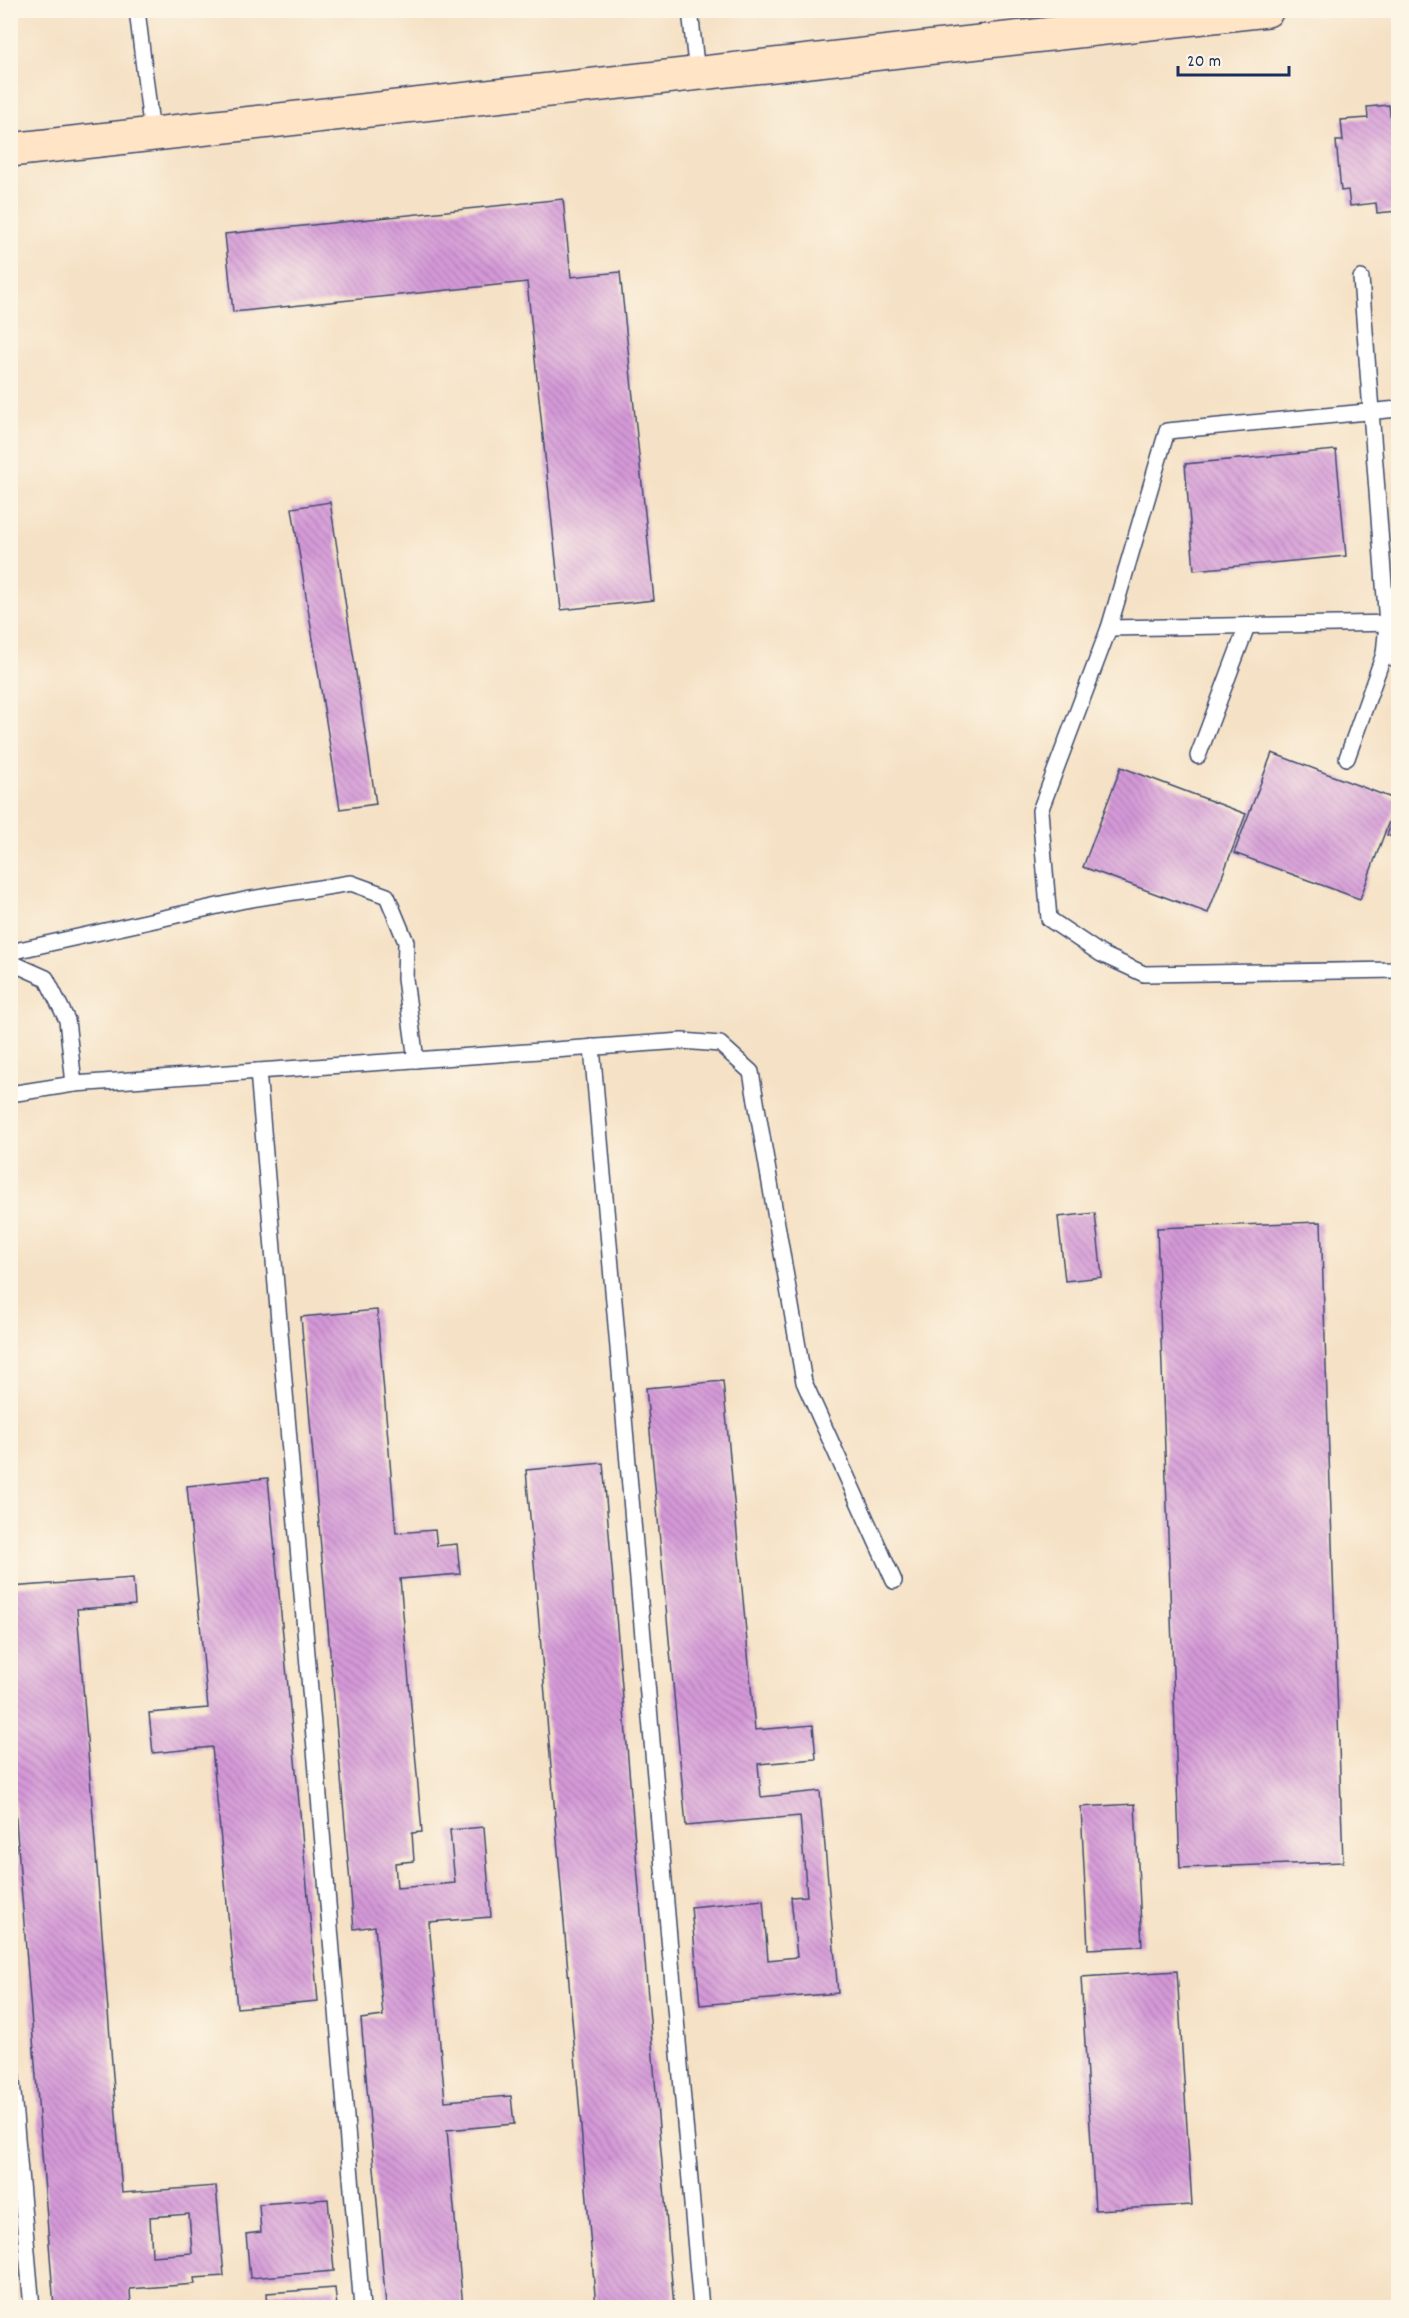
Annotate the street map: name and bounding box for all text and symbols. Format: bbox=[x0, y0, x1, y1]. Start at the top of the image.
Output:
scale bar bbox=[1178, 39, 1289, 77]
text: 20 m bbox=[1187, 50, 1221, 75]

